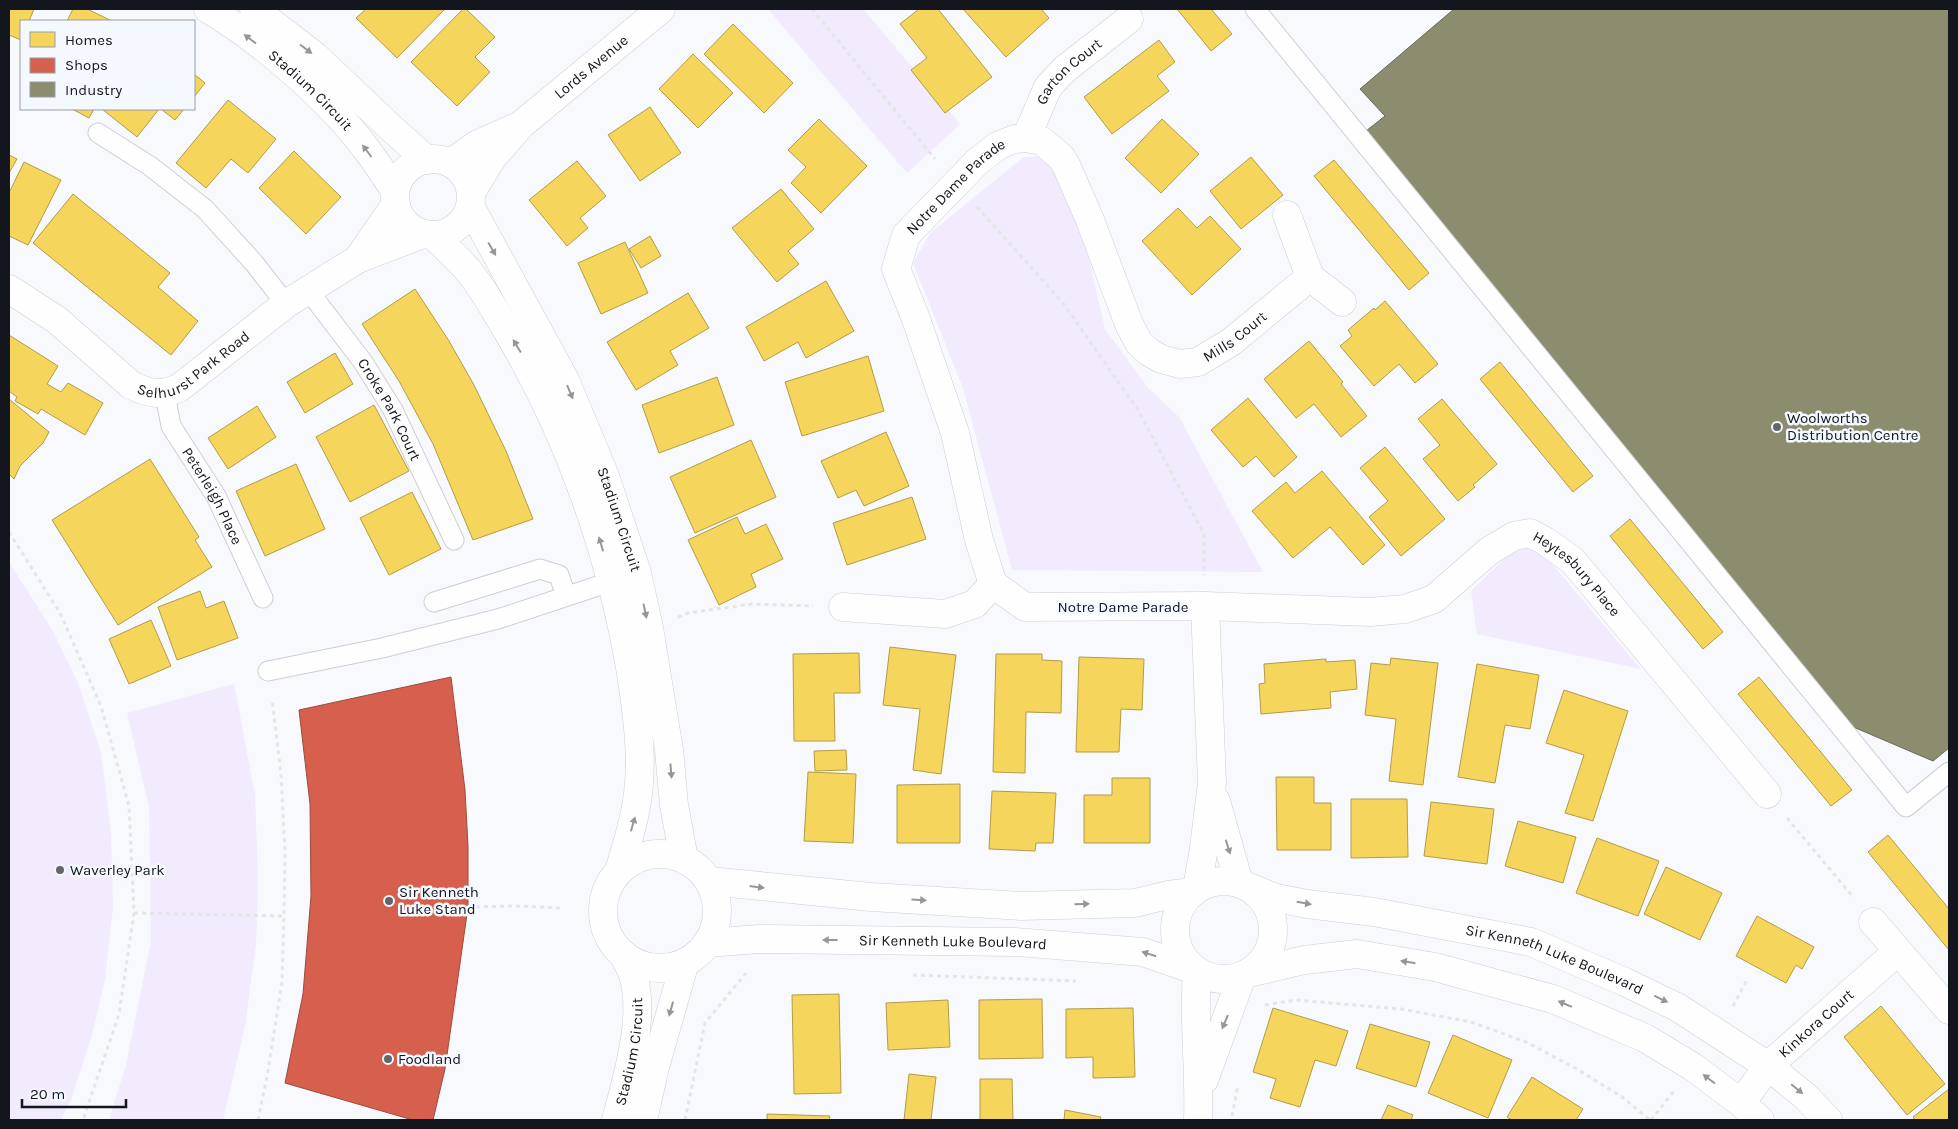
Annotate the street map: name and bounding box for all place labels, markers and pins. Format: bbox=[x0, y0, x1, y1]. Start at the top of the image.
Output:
place label: Woolworths Distribution Centre bbox=[1787, 409, 1918, 444]
marker: Woolworths Distribution Centre bbox=[1771, 421, 1783, 433]
place label: Waverley Park bbox=[70, 861, 165, 879]
marker: Waverley Park bbox=[54, 864, 66, 876]
place label: Sir Kenneth Luke Stand bbox=[399, 883, 479, 918]
marker: Sir Kenneth Luke Stand bbox=[383, 895, 395, 907]
place label: Foodland bbox=[398, 1050, 461, 1068]
marker: Foodland bbox=[382, 1053, 394, 1065]

